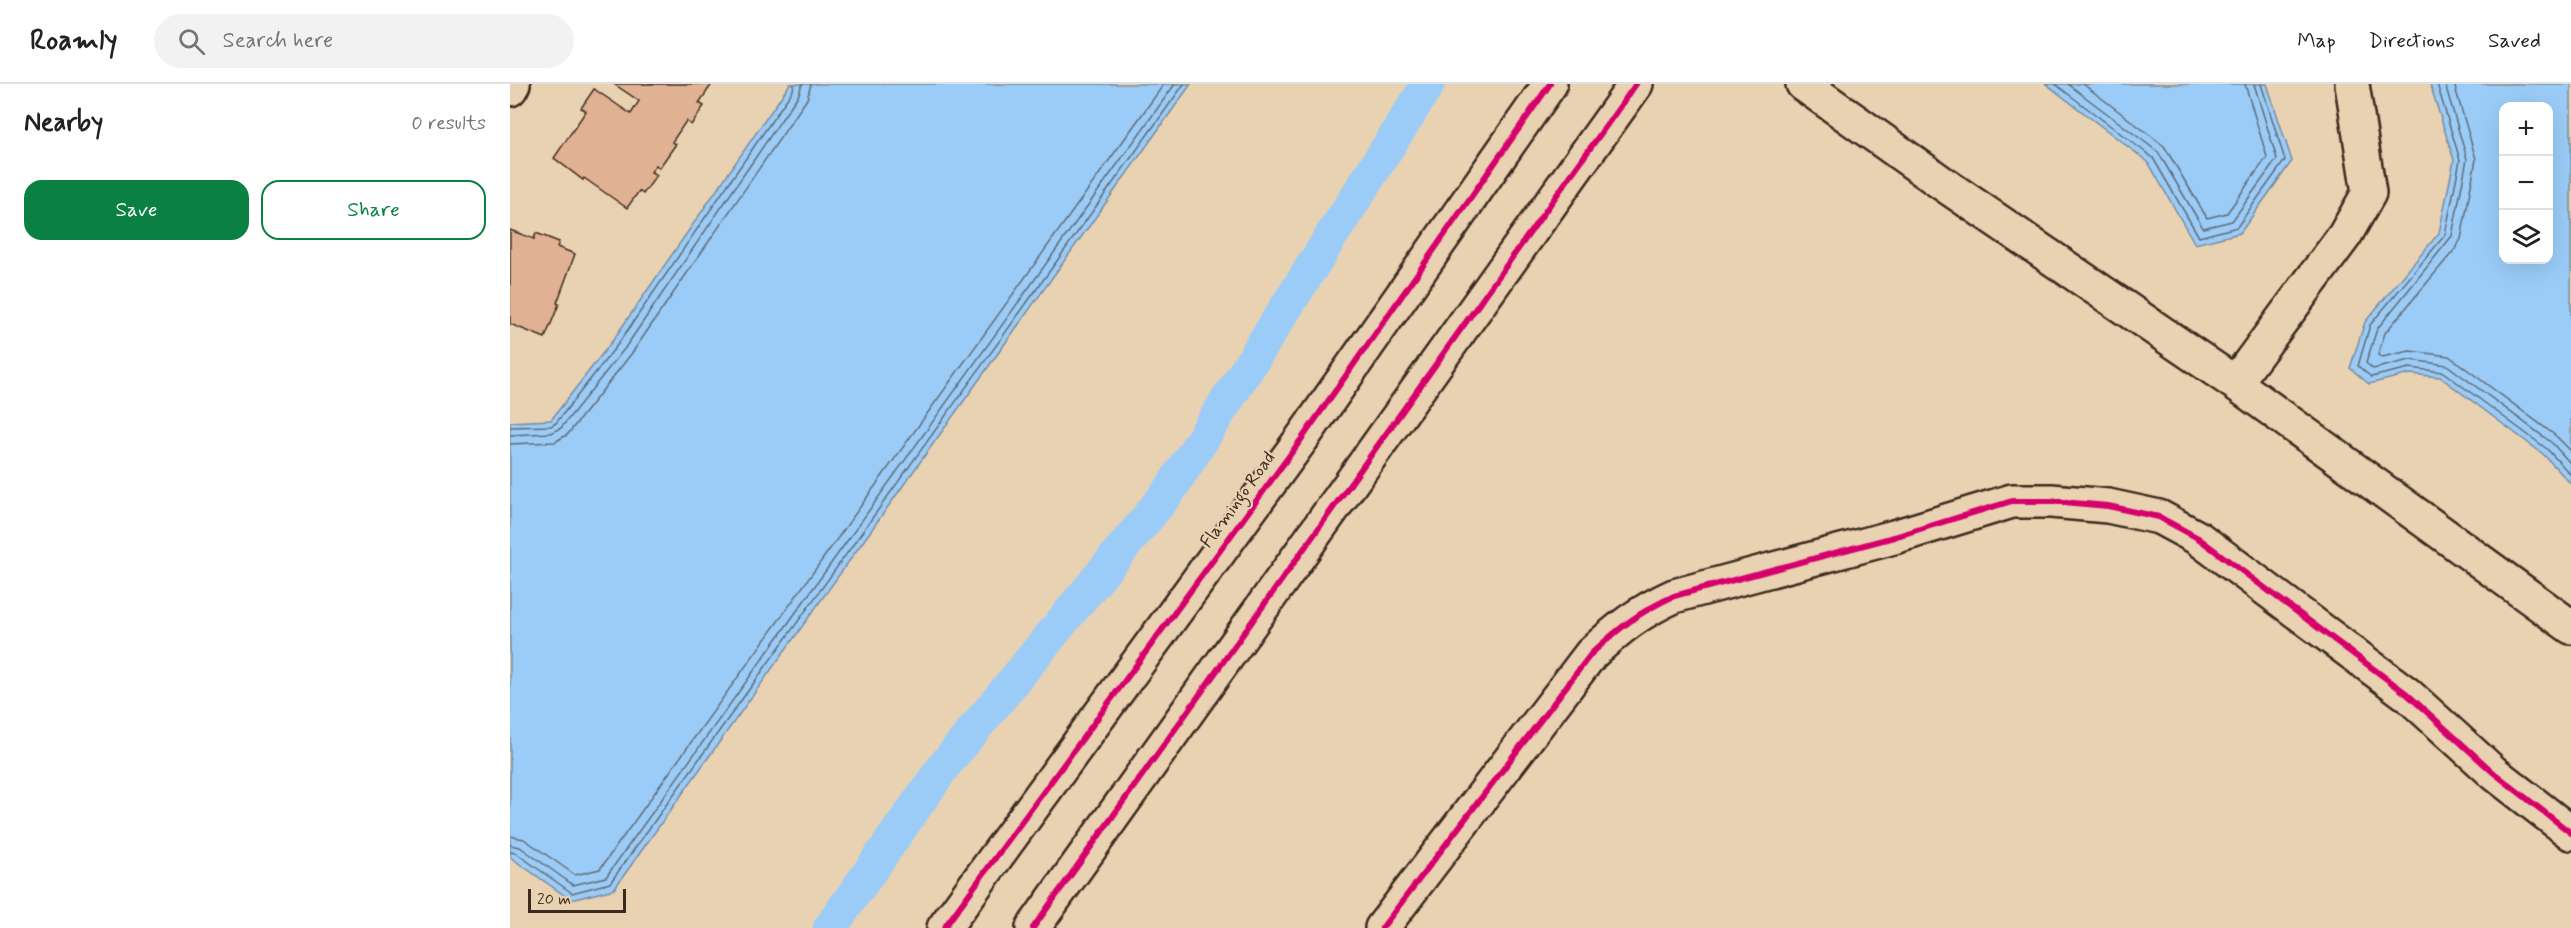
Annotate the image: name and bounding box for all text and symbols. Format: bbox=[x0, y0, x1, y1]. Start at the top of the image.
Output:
search box bbox=[154, 14, 574, 68]
text: Roamly bbox=[30, 23, 118, 60]
icon: search bbox=[175, 25, 208, 58]
text: Search here bbox=[223, 27, 333, 55]
text: Map bbox=[2297, 27, 2336, 55]
text: Directions bbox=[2369, 27, 2455, 55]
text: Saved bbox=[2488, 27, 2541, 55]
map controls bbox=[2499, 102, 2553, 264]
button: + bbox=[2499, 102, 2553, 156]
text: Nearby bbox=[24, 106, 103, 140]
text: 0 results bbox=[412, 110, 486, 137]
button: − bbox=[2499, 156, 2553, 210]
button: Save bbox=[24, 180, 249, 240]
button: Share bbox=[261, 180, 486, 240]
button: layers bbox=[2499, 210, 2553, 264]
street label: Flamingo Road bbox=[1195, 447, 1283, 554]
scale bar bbox=[528, 886, 626, 914]
text: 20 m bbox=[537, 889, 571, 910]

